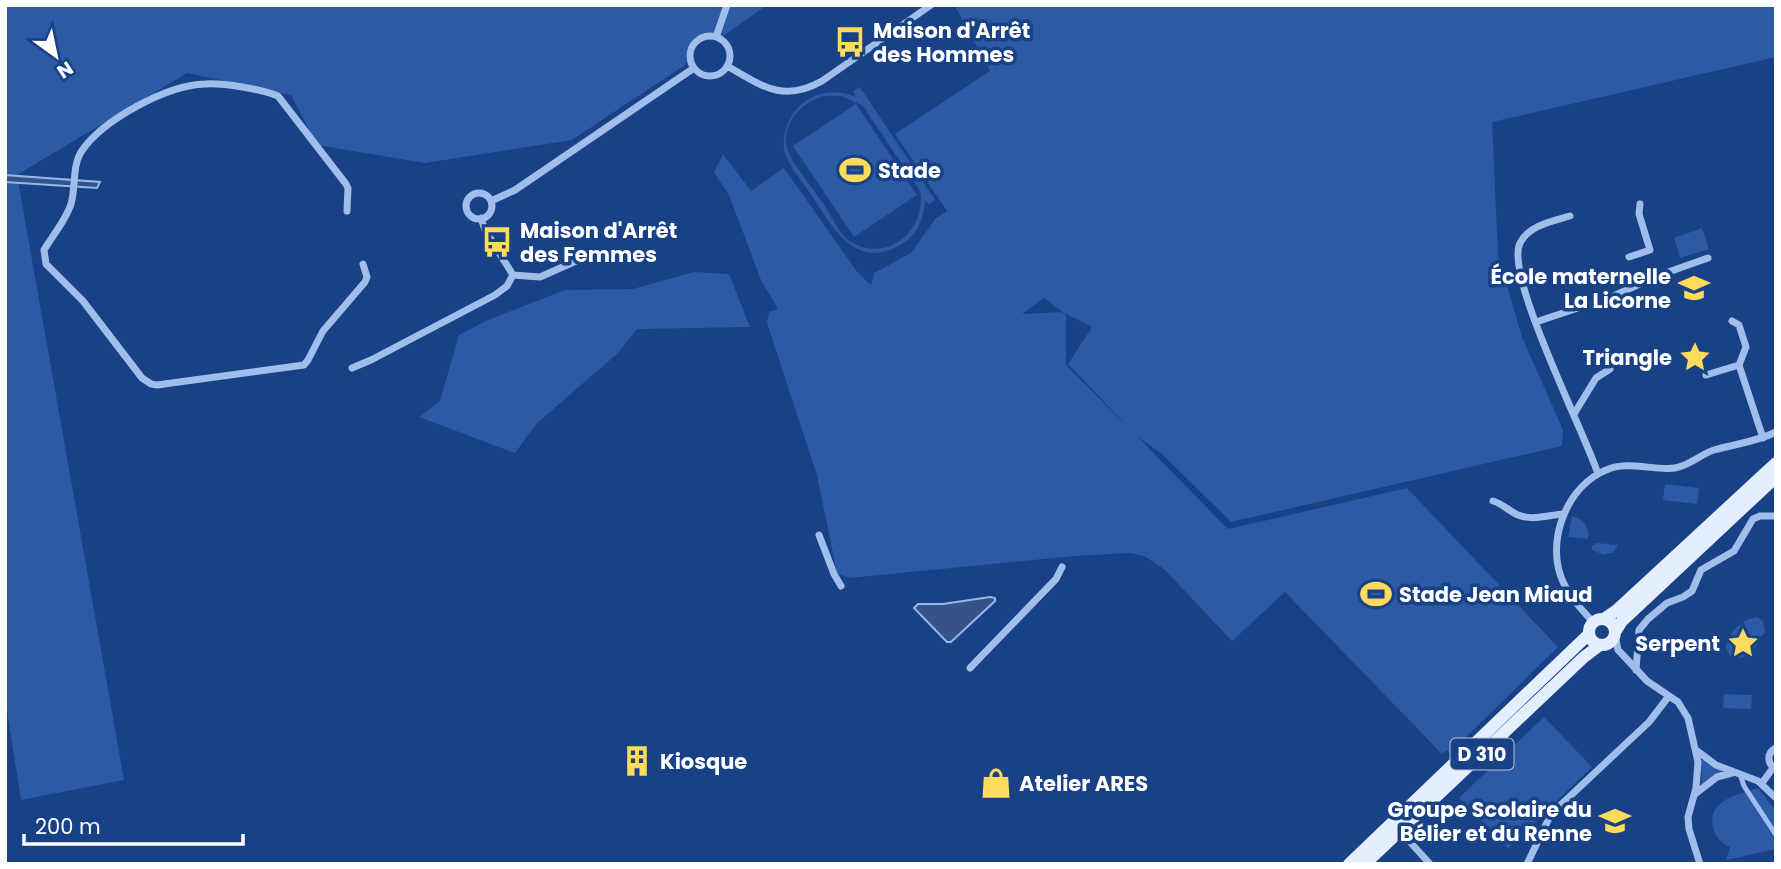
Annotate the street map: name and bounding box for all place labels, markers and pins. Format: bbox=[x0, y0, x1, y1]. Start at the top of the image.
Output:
place label: Maison d'Arrêt des Hommes bbox=[873, 16, 1030, 69]
bus stop icon: Maison d'Arrêt des Hommes bbox=[833, 25, 867, 59]
sports icon: Stade bbox=[838, 153, 872, 187]
place label: Stade bbox=[878, 156, 941, 185]
place label: Maison d'Arrêt des Femmes bbox=[520, 216, 677, 269]
bus stop icon: Maison d'Arrêt des Femmes bbox=[480, 225, 514, 259]
place label: École maternelle La Licorne bbox=[1491, 262, 1671, 315]
school or university icon: École maternelle La Licorne bbox=[1677, 271, 1711, 305]
place icon: Triangle bbox=[1678, 340, 1712, 374]
place label: Triangle bbox=[1583, 343, 1672, 372]
sports icon: Stade Jean Miaud bbox=[1359, 577, 1393, 611]
place label: Stade Jean Miaud bbox=[1399, 580, 1592, 609]
place icon: Serpent bbox=[1726, 626, 1760, 660]
place label: Serpent bbox=[1635, 629, 1720, 658]
building icon: Kiosque bbox=[620, 744, 654, 778]
place label: Kiosque bbox=[660, 747, 747, 776]
shop icon: Atelier ARES bbox=[979, 766, 1013, 800]
place label: Atelier ARES bbox=[1019, 769, 1148, 798]
place label: Groupe Scolaire du Bélier et du Renne bbox=[1387, 795, 1592, 848]
school or university icon: Groupe Scolaire du Bélier et du Renne bbox=[1598, 804, 1632, 838]

